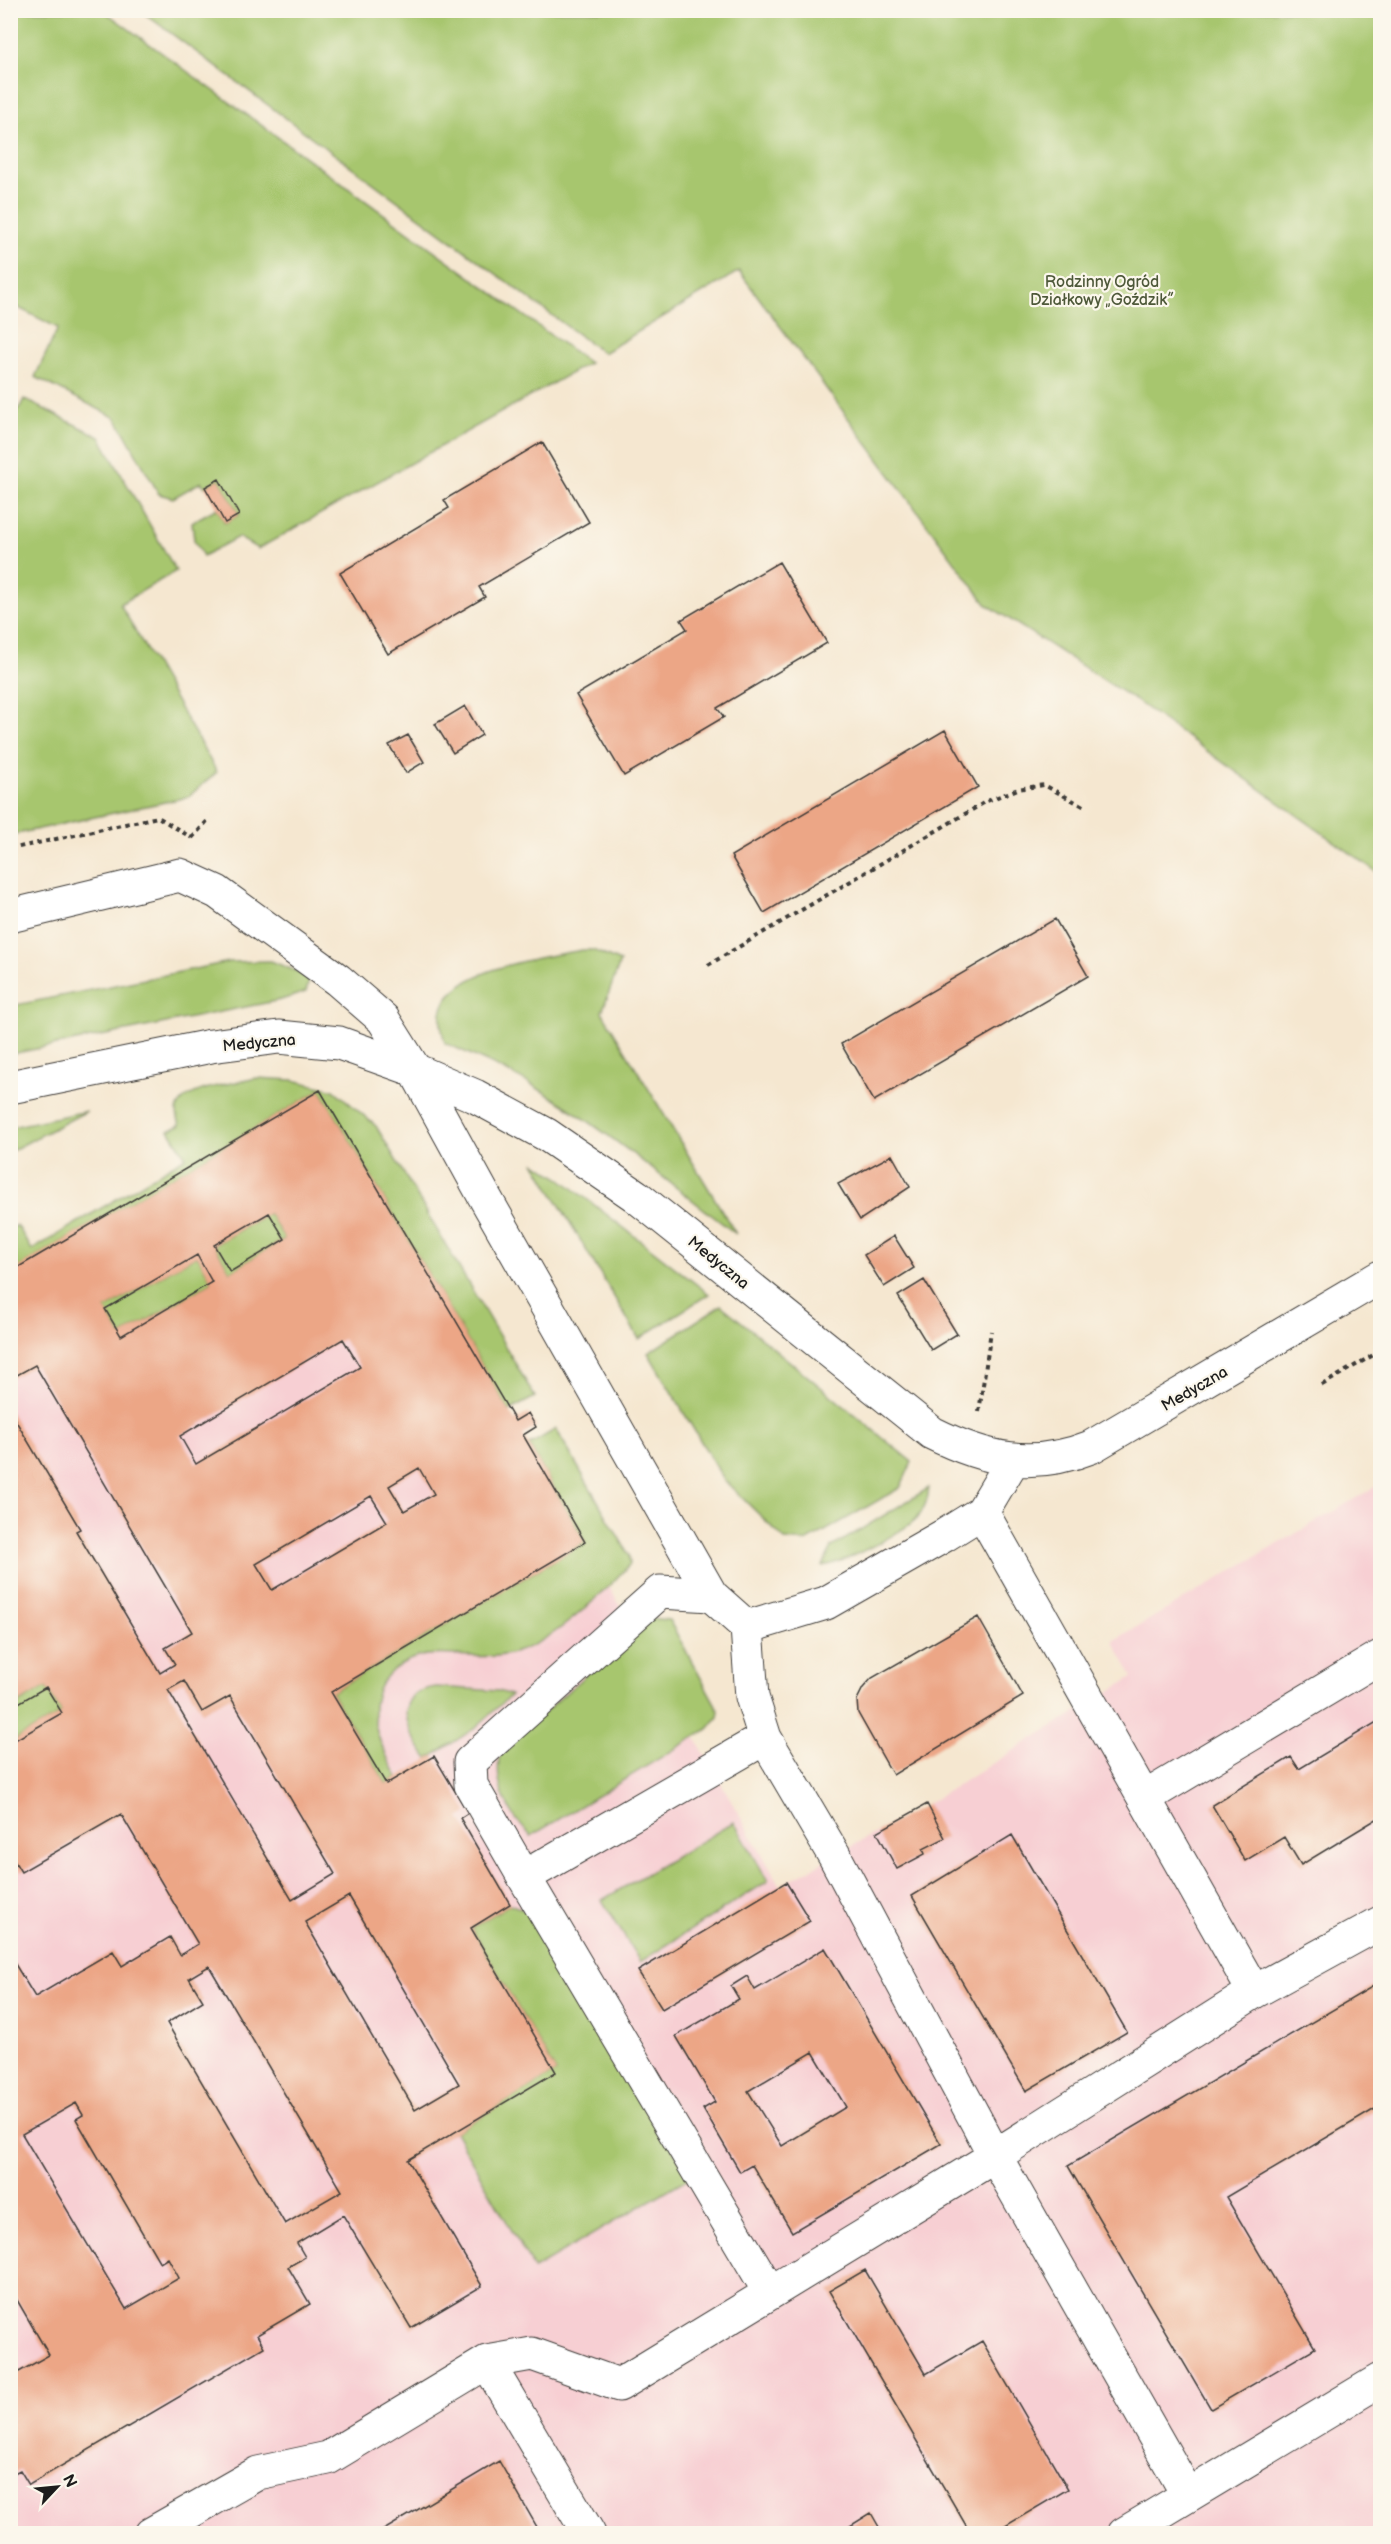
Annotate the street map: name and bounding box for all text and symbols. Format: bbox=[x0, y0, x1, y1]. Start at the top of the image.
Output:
park label: Rodzinny Ogród Działkowy „Goździk” bbox=[1030, 273, 1174, 310]
street label: Medyczna bbox=[222, 1031, 297, 1056]
street label: Medyczna bbox=[684, 1233, 753, 1294]
street label: Medyczna bbox=[1158, 1363, 1231, 1416]
north arrow bbox=[27, 2457, 87, 2517]
text: N bbox=[58, 2472, 80, 2491]

